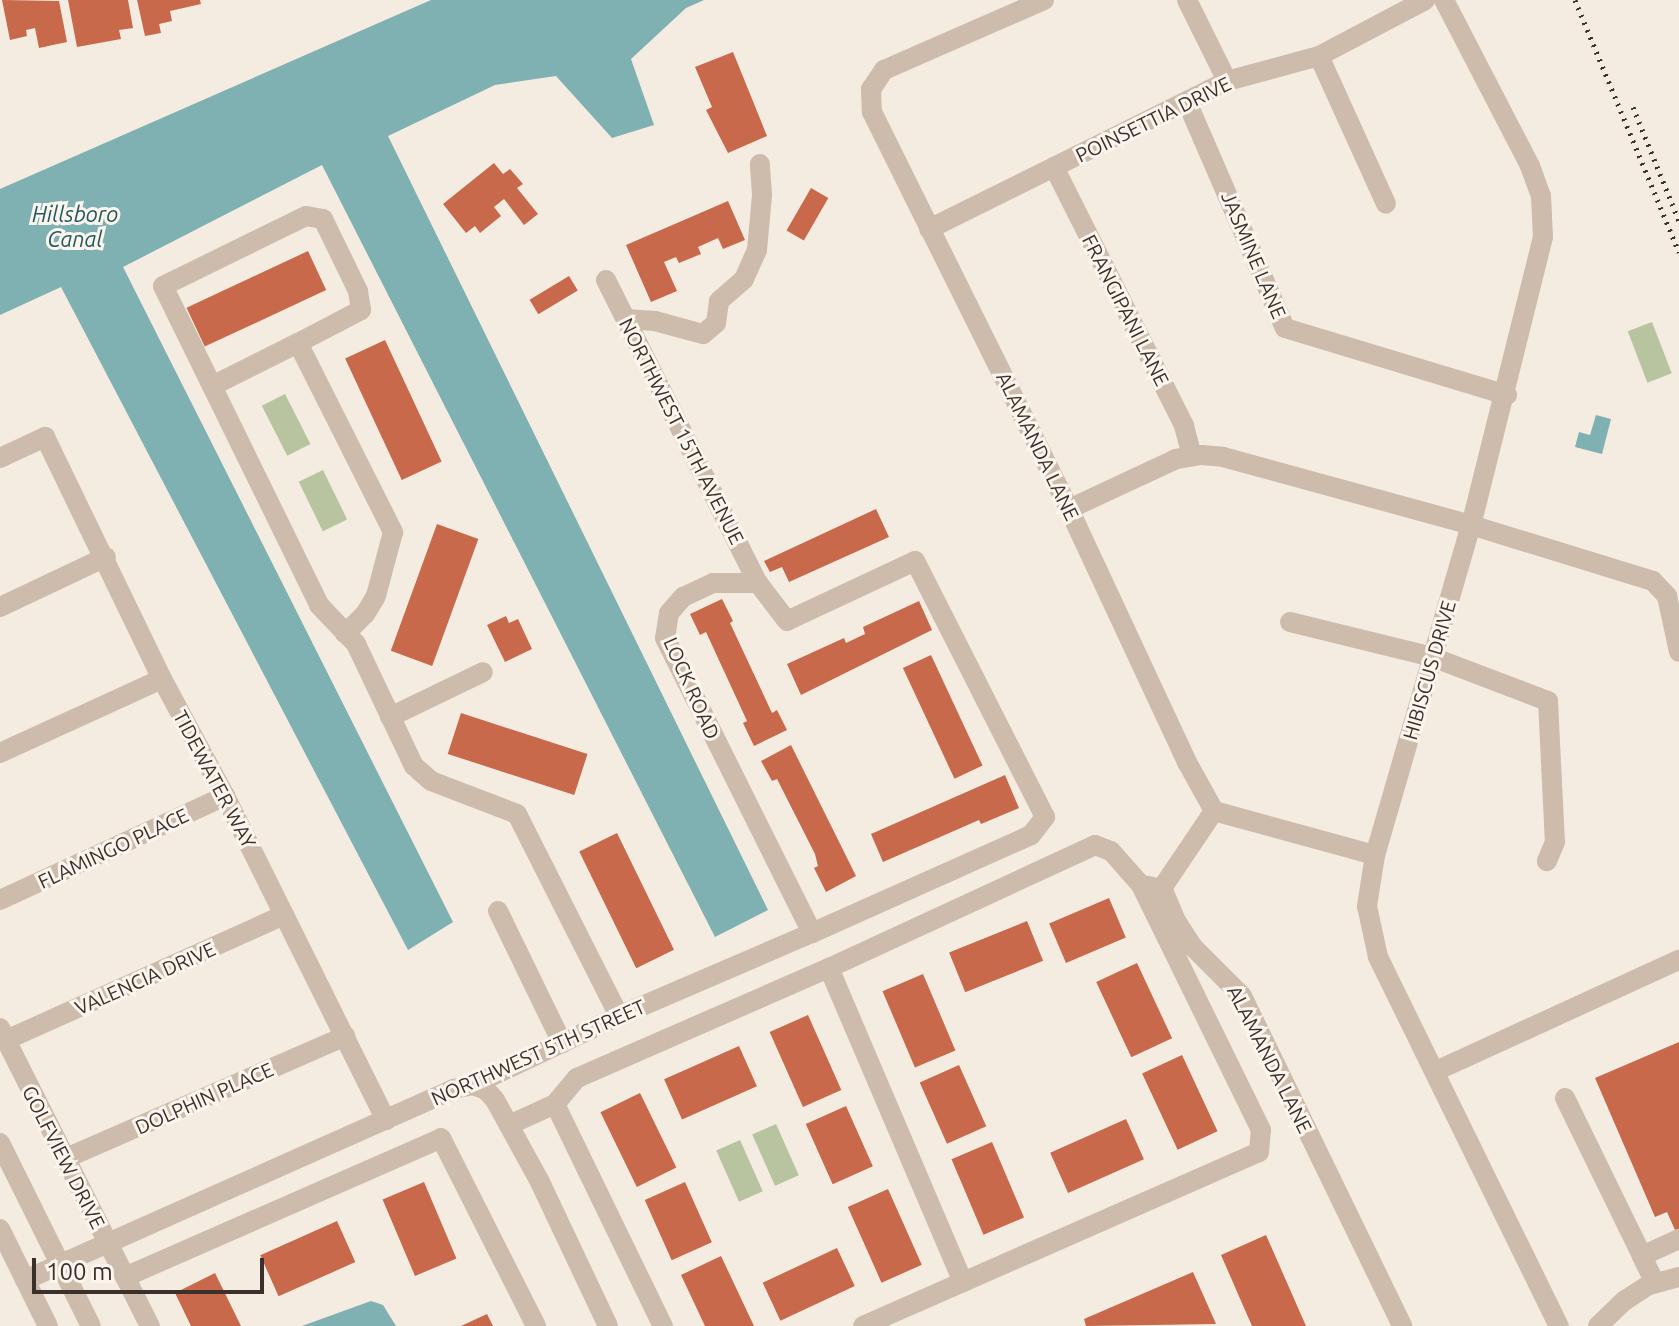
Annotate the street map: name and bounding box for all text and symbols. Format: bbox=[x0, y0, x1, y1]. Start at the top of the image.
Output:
street label: POINSETTIA DRIVE bbox=[1072, 71, 1234, 167]
street label: JASMINE LANE bbox=[1216, 188, 1292, 322]
water label: Hillsboro Canal bbox=[32, 200, 118, 252]
street label: FRANGIPANI LANE bbox=[1077, 230, 1175, 390]
street label: NORTHWEST 15TH AVENUE bbox=[614, 314, 750, 548]
street label: ALAMANDA LANE bbox=[992, 368, 1084, 524]
street label: HIBISCUS DRIVE bbox=[1398, 597, 1460, 743]
street label: LOCK ROAD bbox=[659, 633, 725, 743]
street label: TIDEWATER WAY bbox=[169, 706, 261, 852]
street label: FLAMINGO PLACE bbox=[34, 803, 192, 893]
street label: VALENCIA DRIVE bbox=[71, 936, 219, 1020]
street label: ALAMANDA LANE bbox=[1223, 981, 1317, 1137]
street label: NORTHWEST 5TH STREET bbox=[427, 994, 649, 1110]
street label: DOLPHIN PLACE bbox=[131, 1057, 277, 1139]
street label: GOLFVIEW DRIVE bbox=[18, 1081, 110, 1233]
scale bar bbox=[36, 1242, 268, 1292]
text: 100 m bbox=[46, 1258, 113, 1285]

